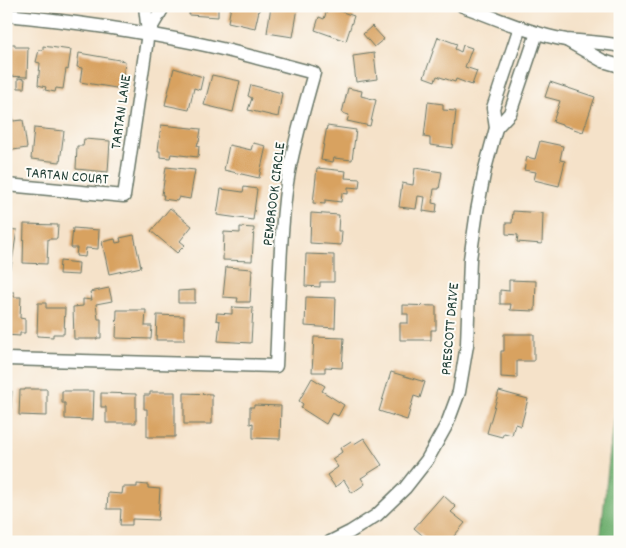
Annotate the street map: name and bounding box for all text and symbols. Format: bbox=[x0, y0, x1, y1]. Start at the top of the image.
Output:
street label: TARTAN LANE bbox=[106, 73, 138, 151]
street label: PEMBROOK CIRCLE bbox=[258, 141, 292, 247]
street label: TARTAN COURT bbox=[24, 162, 109, 192]
street label: PRESCOTT DRIVE bbox=[436, 282, 466, 376]

